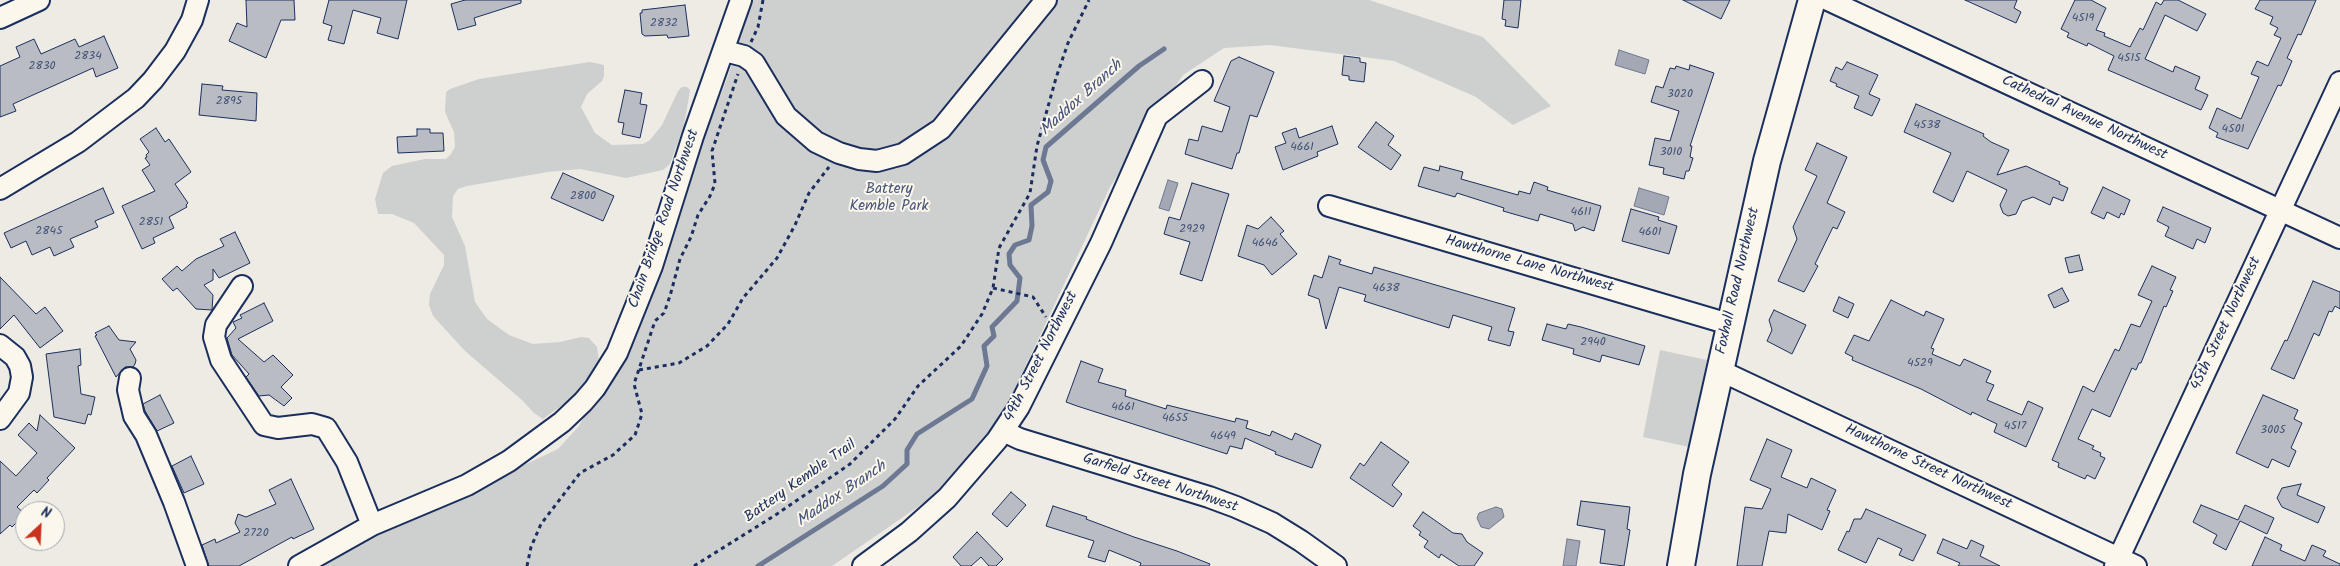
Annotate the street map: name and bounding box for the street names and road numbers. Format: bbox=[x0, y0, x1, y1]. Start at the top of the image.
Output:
street label: Cathedral Avenue Northwest bbox=[1998, 73, 2170, 165]
street label: Chain Bridge Road Northwest bbox=[626, 127, 704, 311]
street label: Foxhall Road Northwest bbox=[1713, 206, 1765, 356]
street label: Hawthorne Lane Northwest bbox=[1443, 232, 1615, 298]
street label: 45th Street Northwest bbox=[2188, 254, 2266, 394]
street label: 49th Street Northwest bbox=[1001, 289, 1083, 425]
street label: Hawthorne Street Northwest bbox=[1842, 421, 2014, 515]
street label: Battery Kemble Trail bbox=[742, 437, 860, 527]
street label: Garfield Street Northwest bbox=[1080, 450, 1240, 518]

